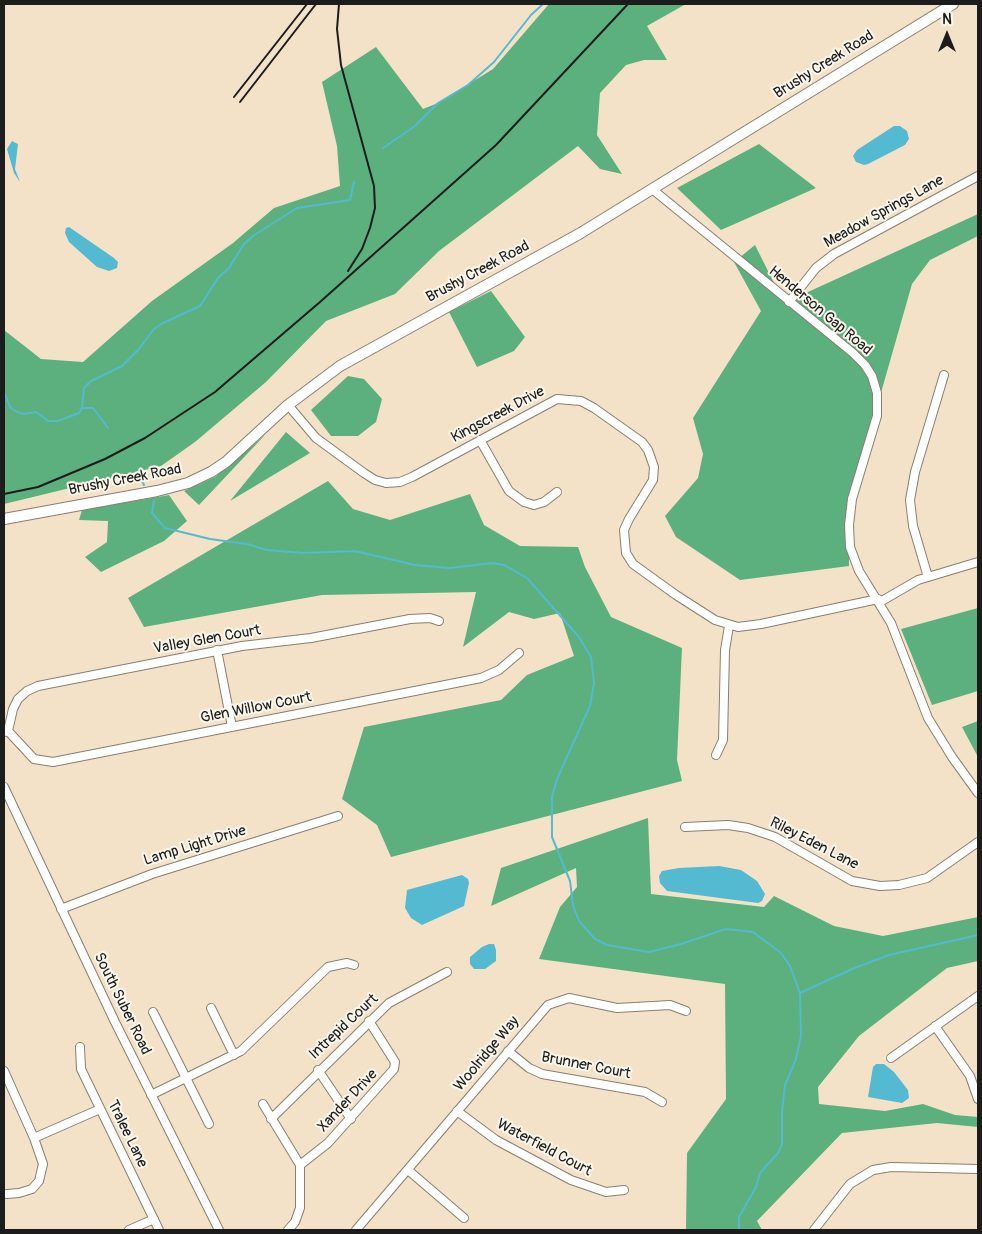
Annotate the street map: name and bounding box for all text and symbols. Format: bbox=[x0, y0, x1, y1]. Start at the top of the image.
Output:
north arrow bbox=[922, 10, 972, 60]
text: N bbox=[942, 11, 952, 28]
street label: Brushy Creek Road bbox=[771, 27, 877, 103]
street label: Meadow Springs Lane bbox=[821, 172, 947, 252]
street label: Brushy Creek Road bbox=[423, 237, 533, 307]
street label: Henderson Gap Road bbox=[765, 263, 875, 359]
street label: Kingscreek Drive bbox=[448, 383, 548, 447]
street label: Brushy Creek Road bbox=[67, 460, 183, 500]
street label: Valley Glen Court bbox=[152, 622, 262, 658]
street label: Glen Willow Court bbox=[199, 688, 313, 728]
street label: Riley Eden Lane bbox=[767, 814, 861, 874]
street label: Lamp Light Drive bbox=[142, 822, 248, 870]
street label: South Suber Road bbox=[89, 950, 155, 1058]
street label: Intrepid Court bbox=[306, 991, 382, 1063]
street label: Woolridge Way bbox=[450, 1013, 524, 1095]
street label: Brunner Court bbox=[540, 1049, 632, 1083]
street label: Xander Drive bbox=[314, 1066, 382, 1136]
street label: Tralee Lane bbox=[103, 1097, 151, 1171]
street label: Waterfield Court bbox=[494, 1115, 594, 1181]

